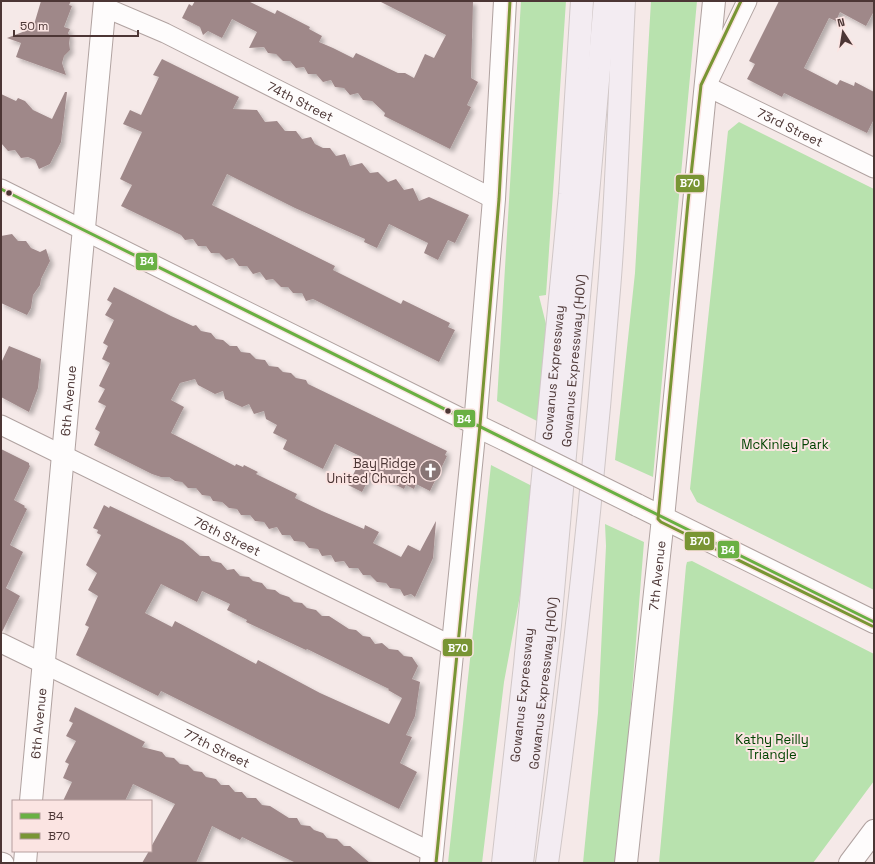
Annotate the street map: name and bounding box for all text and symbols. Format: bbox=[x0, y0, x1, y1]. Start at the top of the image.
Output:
scale bar bbox=[14, 12, 138, 38]
north arrow bbox=[823, 12, 863, 52]
text: N bbox=[836, 15, 846, 30]
text: 50 m bbox=[20, 18, 48, 34]
street label: 74th Street bbox=[265, 78, 336, 125]
street label: 73rd Street bbox=[754, 104, 826, 150]
line badge: B70 bbox=[675, 174, 705, 193]
text: B70 bbox=[680, 176, 700, 190]
unlabelled marker bbox=[4, 188, 14, 198]
line badge: B4 bbox=[135, 252, 158, 271]
text: B4 bbox=[140, 254, 154, 268]
street label: Gowanus Expressway (HOV) bbox=[557, 273, 589, 448]
street label: Gowanus Expressway bbox=[538, 304, 568, 441]
street label: 6th Avenue bbox=[56, 365, 80, 437]
unlabelled marker bbox=[443, 406, 453, 416]
line badge: B4 bbox=[453, 409, 476, 428]
text: B4 bbox=[457, 412, 471, 426]
park label: McKinley Park bbox=[741, 436, 829, 453]
place label: Bay Ridge United Church bbox=[326, 455, 416, 487]
church icon: Bay Ridge United Church bbox=[418, 457, 444, 483]
street label: 76th Street bbox=[191, 512, 264, 559]
line badge: B70 bbox=[684, 531, 715, 551]
text: B70 bbox=[690, 534, 710, 548]
street label: 7th Avenue bbox=[645, 540, 669, 612]
line badge: B4 bbox=[717, 540, 740, 559]
text: B4 bbox=[721, 543, 735, 557]
street label: Gowanus Expressway (HOV) bbox=[525, 596, 561, 770]
street label: Gowanus Expressway bbox=[506, 627, 537, 763]
line badge: B70 bbox=[442, 638, 473, 657]
text: B70 bbox=[448, 641, 468, 655]
street label: 6th Avenue bbox=[26, 687, 50, 760]
street label: 77th Street bbox=[181, 725, 253, 771]
park label: Kathy Reilly Triangle bbox=[735, 731, 809, 763]
legend bbox=[12, 800, 152, 852]
text: B4 bbox=[48, 808, 64, 824]
text: B70 bbox=[48, 828, 70, 844]

